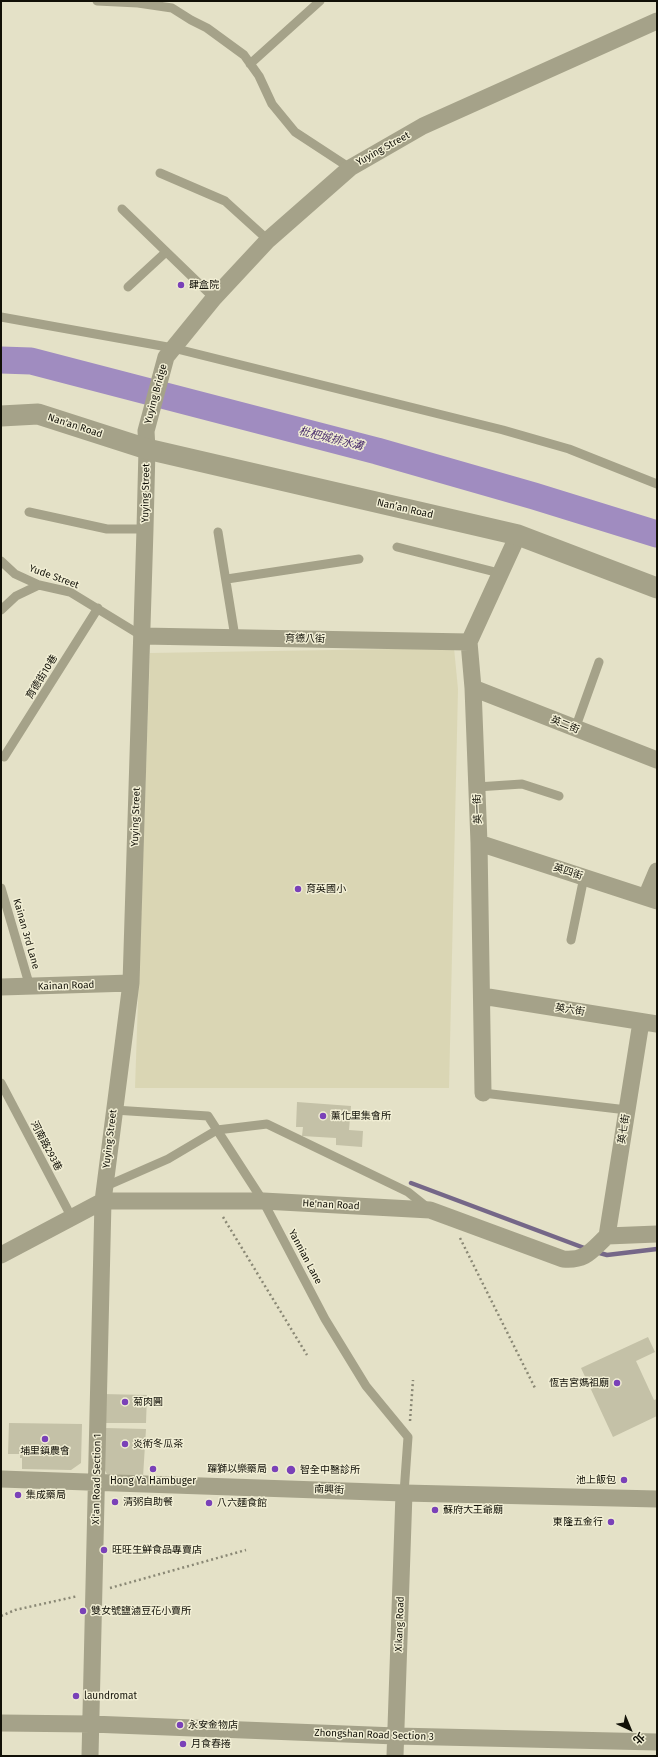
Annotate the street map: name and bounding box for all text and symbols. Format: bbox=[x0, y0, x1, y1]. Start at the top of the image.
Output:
street label: Yuying Street bbox=[354, 129, 412, 169]
place label: 肆盒院 bbox=[189, 279, 219, 291]
marker: 肆盒院 bbox=[176, 280, 186, 290]
street label: Yuying Bridge bbox=[142, 363, 170, 425]
street label: Nan'an Road bbox=[46, 411, 104, 441]
water label: 枇杷城排水溝 bbox=[297, 425, 365, 453]
street label: Yuying Street bbox=[139, 463, 153, 523]
street label: Nan’an Road bbox=[376, 497, 434, 521]
street label: Yude Street bbox=[27, 562, 81, 592]
street label: 育德八街 bbox=[285, 633, 325, 645]
street label: 育德街10巷 bbox=[24, 653, 60, 701]
street label: 英二街 bbox=[549, 714, 581, 736]
street label: Yuying Street bbox=[129, 787, 143, 847]
street label: 英一街 bbox=[471, 794, 485, 824]
street label: 英四街 bbox=[552, 862, 584, 882]
place label: 育英國小 bbox=[306, 883, 346, 895]
marker: 育英國小 bbox=[293, 884, 303, 894]
street label: Kainan 3rd Lane bbox=[10, 897, 42, 971]
street label: Kainan Road bbox=[37, 979, 95, 993]
street label: 英六街 bbox=[554, 1002, 586, 1018]
street label: Yuying Street bbox=[100, 1109, 120, 1169]
place label: 薰化里集會所 bbox=[331, 1110, 391, 1122]
marker: 薰化里集會所 bbox=[318, 1111, 328, 1121]
street label: 英七街 bbox=[616, 1113, 632, 1145]
street label: 河南路293巷 bbox=[28, 1119, 64, 1173]
street label: He'nan Road bbox=[302, 1198, 360, 1212]
street label: Yannian Lane bbox=[286, 1228, 324, 1286]
place label: 恆吉宮媽祖廟 bbox=[549, 1377, 609, 1389]
marker: 恆吉宮媽祖廟 bbox=[612, 1378, 622, 1388]
place label: 菊肉圓 bbox=[133, 1396, 163, 1408]
marker: 菊肉圓 bbox=[120, 1397, 130, 1407]
marker: 埔里鎮農會 bbox=[40, 1434, 50, 1444]
street label: Xi'an Road Section 1 bbox=[90, 1434, 104, 1524]
place label: 炎術冬瓜茶 bbox=[133, 1438, 183, 1450]
marker: 炎術冬瓜茶 bbox=[120, 1439, 130, 1449]
place label: 埔里鎮農會 bbox=[20, 1445, 70, 1457]
place label: 躍獅以樂藥局 bbox=[207, 1463, 267, 1475]
marker: Hong Ya Hambuger bbox=[148, 1464, 158, 1474]
marker: 躍獅以樂藥局 bbox=[270, 1464, 280, 1474]
marker: 智全中醫診所 bbox=[285, 1464, 297, 1476]
place label: 智全中醫診所 bbox=[300, 1464, 360, 1476]
place label: 池上飯包 bbox=[576, 1474, 616, 1486]
place label: Hong Ya Hambuger bbox=[110, 1475, 196, 1487]
marker: 池上飯包 bbox=[619, 1475, 629, 1485]
street label: 南興街 bbox=[314, 1483, 344, 1497]
place label: 集成藥局 bbox=[26, 1489, 66, 1501]
marker: 集成藥局 bbox=[13, 1490, 23, 1500]
place label: 清粥自助餐 bbox=[123, 1496, 173, 1508]
marker: 清粥自助餐 bbox=[110, 1497, 120, 1507]
place label: 八六麵食館 bbox=[217, 1497, 267, 1509]
marker: 八六麵食館 bbox=[204, 1498, 214, 1508]
place label: 蘇府大王爺廟 bbox=[443, 1504, 503, 1516]
marker: 蘇府大王爺廟 bbox=[430, 1505, 440, 1515]
place label: 東隆五金行 bbox=[553, 1516, 603, 1528]
marker: 東隆五金行 bbox=[606, 1517, 616, 1527]
place label: 旺旺生鮮食品專賣店 bbox=[112, 1544, 202, 1556]
marker: 旺旺生鮮食品專賣店 bbox=[99, 1545, 109, 1555]
street label: Xikang Road bbox=[393, 1596, 407, 1652]
place label: 雙女號鹽滷豆花小賣所 bbox=[91, 1605, 191, 1617]
marker: 雙女號鹽滷豆花小賣所 bbox=[78, 1606, 88, 1616]
place label: laundromat bbox=[84, 1690, 137, 1702]
marker: laundromat bbox=[71, 1691, 81, 1701]
north arrow bbox=[610, 1709, 650, 1749]
place label: 永安金物店 bbox=[188, 1719, 238, 1731]
marker: 永安金物店 bbox=[175, 1720, 185, 1730]
street label: Zhongshan Road Section 3 bbox=[314, 1727, 434, 1743]
text: 北 bbox=[630, 1729, 647, 1746]
place label: 月食春捲 bbox=[191, 1738, 231, 1750]
marker: 月食春捲 bbox=[178, 1739, 188, 1749]

